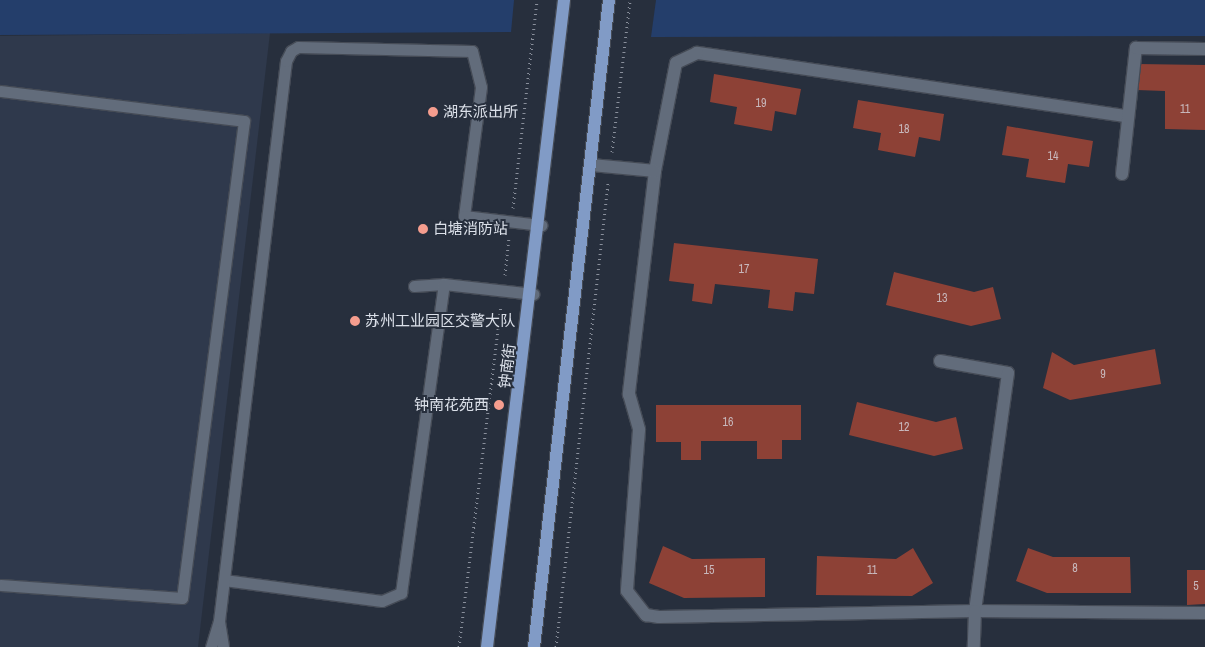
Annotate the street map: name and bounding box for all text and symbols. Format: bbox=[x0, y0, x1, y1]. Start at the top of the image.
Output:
house number: 19 bbox=[756, 97, 766, 111]
place label: 湖东派出所 bbox=[443, 103, 518, 121]
house number: 11 bbox=[1180, 103, 1190, 117]
marker: 湖东派出所 bbox=[427, 106, 439, 118]
house number: 18 bbox=[899, 123, 909, 137]
house number: 14 bbox=[1048, 150, 1058, 164]
place label: 白塘消防站 bbox=[433, 220, 508, 238]
marker: 白塘消防站 bbox=[417, 223, 429, 235]
house number: 17 bbox=[739, 263, 749, 277]
house number: 13 bbox=[937, 292, 947, 306]
place label: 苏州工业园区交警大队 bbox=[365, 312, 515, 330]
marker: 苏州工业园区交警大队 bbox=[349, 315, 361, 327]
street label: 钟南街 bbox=[495, 343, 519, 389]
house number: 9 bbox=[1100, 368, 1106, 382]
place label: 钟南花苑西 bbox=[414, 396, 489, 414]
marker: 钟南花苑西 bbox=[493, 399, 505, 411]
house number: 16 bbox=[723, 416, 733, 430]
house number: 12 bbox=[899, 421, 909, 435]
house number: 8 bbox=[1072, 562, 1078, 576]
house number: 15 bbox=[704, 564, 714, 578]
house number: 11 bbox=[867, 564, 877, 578]
house number: 5 bbox=[1193, 580, 1199, 594]

